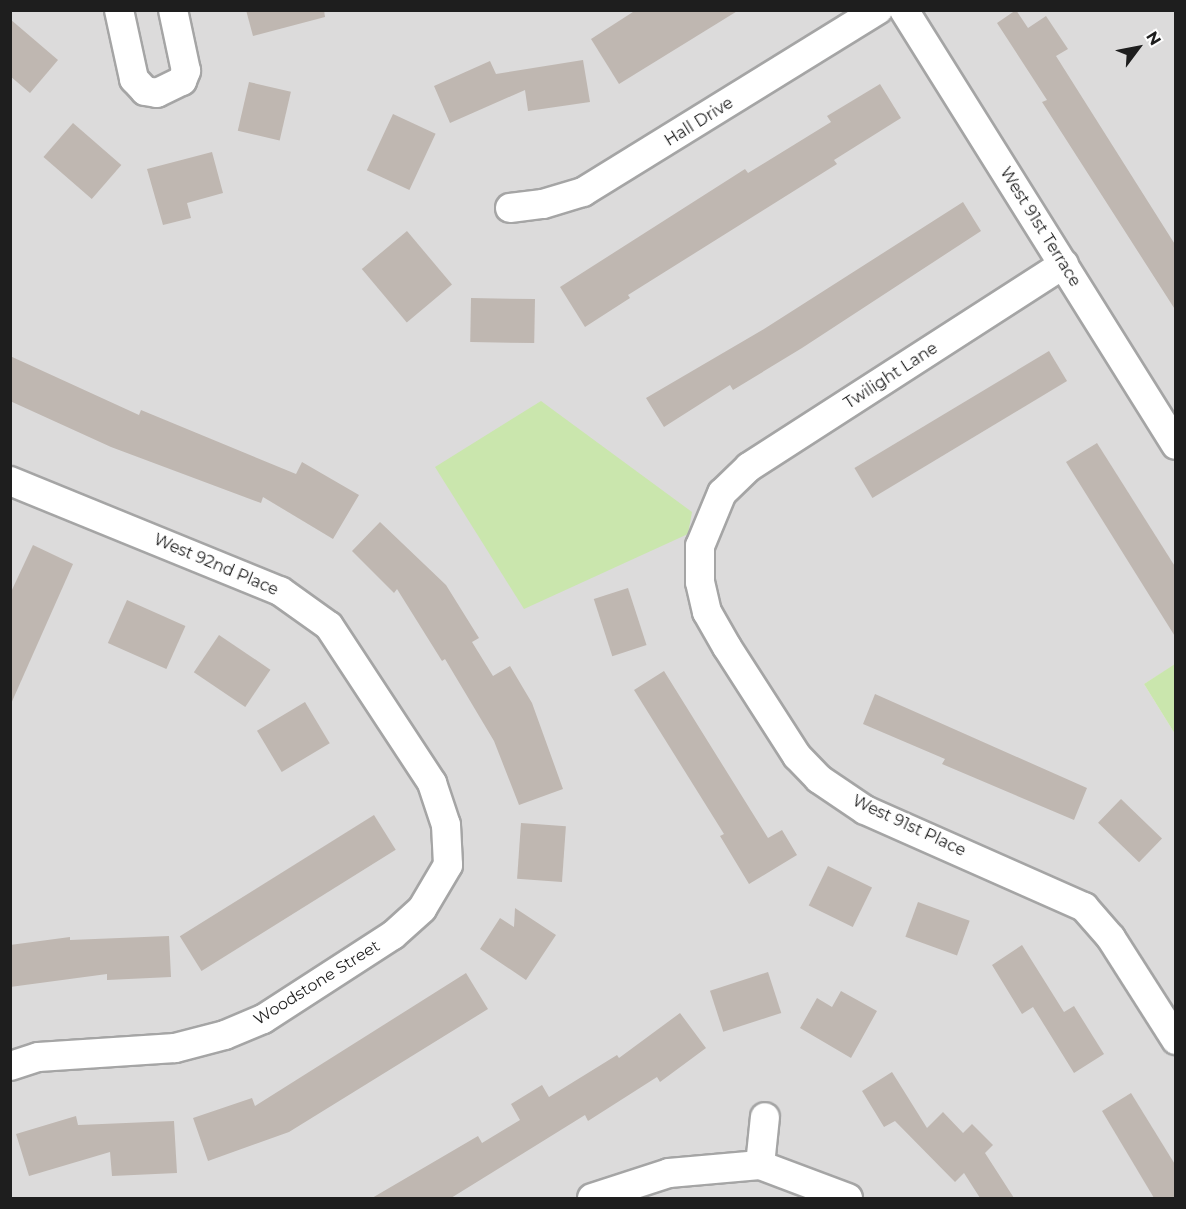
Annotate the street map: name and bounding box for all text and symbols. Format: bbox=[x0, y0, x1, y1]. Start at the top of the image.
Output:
north arrow bbox=[1108, 18, 1168, 78]
text: N bbox=[1142, 28, 1165, 49]
street label: Hall Drive bbox=[661, 93, 737, 151]
street label: West 91st Terrace bbox=[996, 164, 1084, 290]
street label: Twilight Lane bbox=[841, 339, 941, 413]
street label: West 92nd Place bbox=[151, 530, 281, 600]
street label: West 91st Place bbox=[849, 791, 969, 861]
street label: Woodstone Street bbox=[250, 936, 384, 1030]

